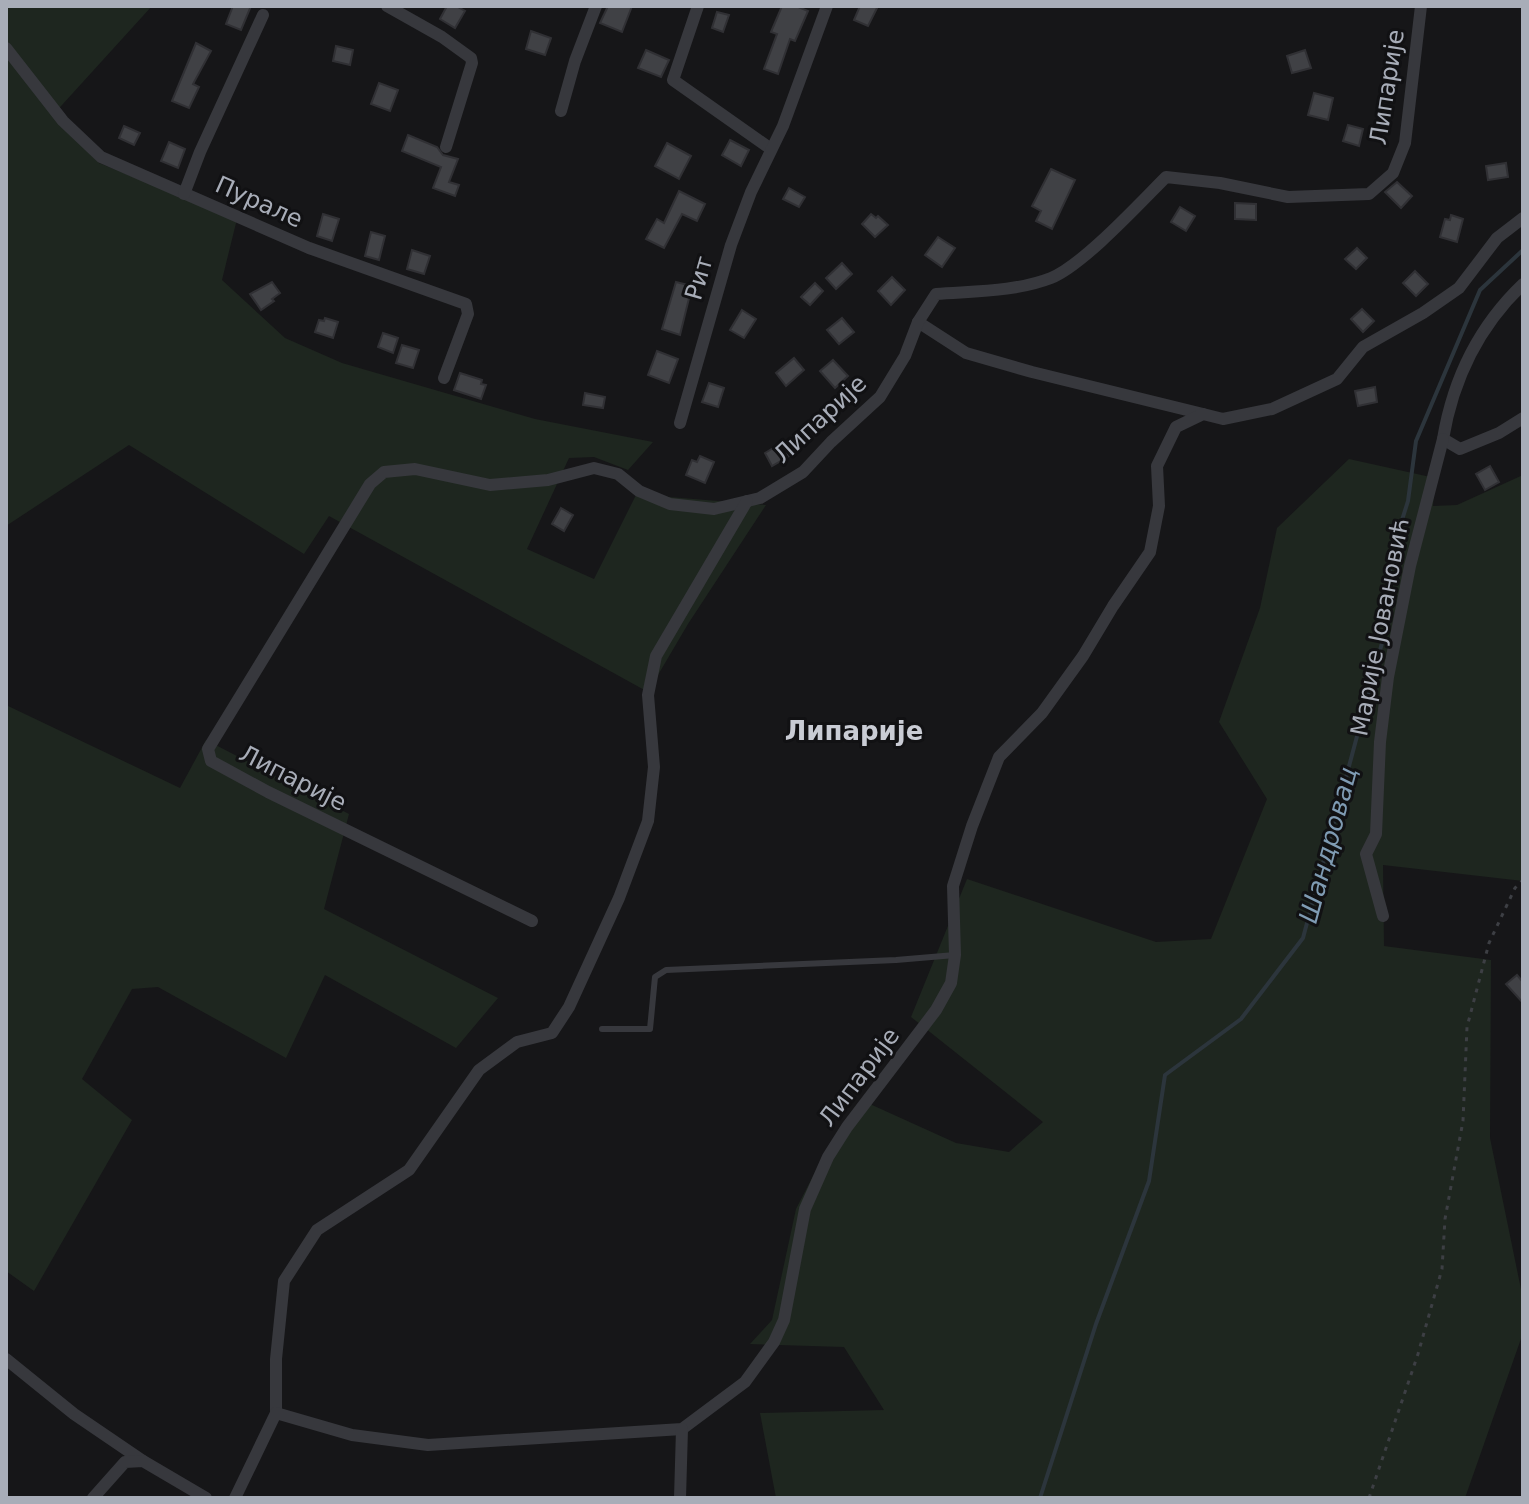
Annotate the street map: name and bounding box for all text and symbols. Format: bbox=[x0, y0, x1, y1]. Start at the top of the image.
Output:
street label: Липарије bbox=[1364, 27, 1410, 147]
street label: Пурале bbox=[211, 170, 307, 234]
street label: Рит bbox=[679, 253, 719, 303]
street label: Липарије bbox=[768, 369, 872, 469]
street label: Марије Јовановић bbox=[1345, 516, 1415, 738]
district label: Липарије bbox=[785, 716, 923, 746]
street label: Липарије bbox=[235, 739, 351, 817]
water label: Шандровац bbox=[1293, 764, 1363, 926]
street label: Липарије bbox=[813, 1022, 905, 1132]

